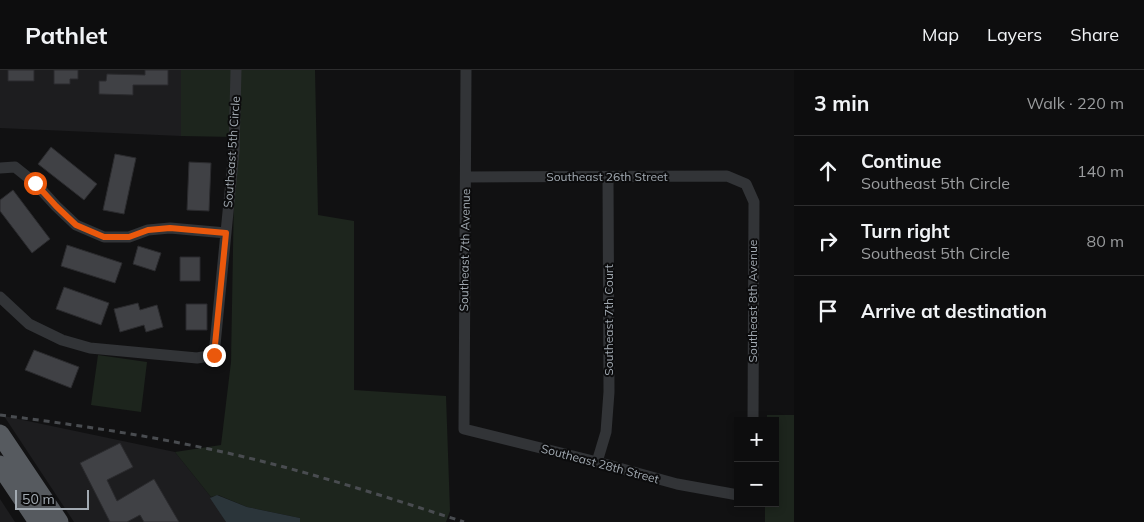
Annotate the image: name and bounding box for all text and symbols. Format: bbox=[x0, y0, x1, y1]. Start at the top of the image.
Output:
text: Pathlet bbox=[25, 20, 107, 50]
text: Map bbox=[922, 23, 959, 46]
text: Layers bbox=[987, 23, 1042, 46]
text: Share bbox=[1070, 23, 1119, 46]
text: 3 min bbox=[814, 90, 869, 116]
text: Walk · 220 m bbox=[1026, 93, 1124, 113]
street label: Southeast 5th Circle bbox=[220, 96, 243, 208]
text: Continue bbox=[861, 149, 941, 173]
icon: ahead bbox=[814, 157, 842, 185]
text: 140 m bbox=[1077, 161, 1124, 181]
street label: Southeast 26th Street bbox=[546, 169, 668, 184]
route start bbox=[24, 172, 47, 195]
text: Southeast 5th Circle bbox=[861, 173, 1010, 193]
street label: Southeast 7th Avenue bbox=[456, 188, 473, 312]
text: Turn right bbox=[861, 219, 950, 243]
icon: right bbox=[814, 227, 842, 255]
text: 80 m bbox=[1087, 231, 1124, 251]
street label: Southeast 8th Avenue bbox=[745, 240, 760, 362]
text: Southeast 5th Circle bbox=[861, 243, 1010, 263]
street label: Southeast 7th Court bbox=[601, 264, 616, 376]
icon: arrive bbox=[814, 297, 842, 325]
text: Arrive at destination bbox=[861, 299, 1047, 323]
route end bbox=[203, 344, 226, 367]
map controls bbox=[734, 417, 779, 507]
button: + bbox=[734, 417, 779, 462]
street label: Southeast 28th Street bbox=[540, 441, 661, 486]
button: − bbox=[734, 462, 779, 507]
scale bar bbox=[15, 487, 89, 510]
text: 50 m bbox=[22, 490, 55, 508]

